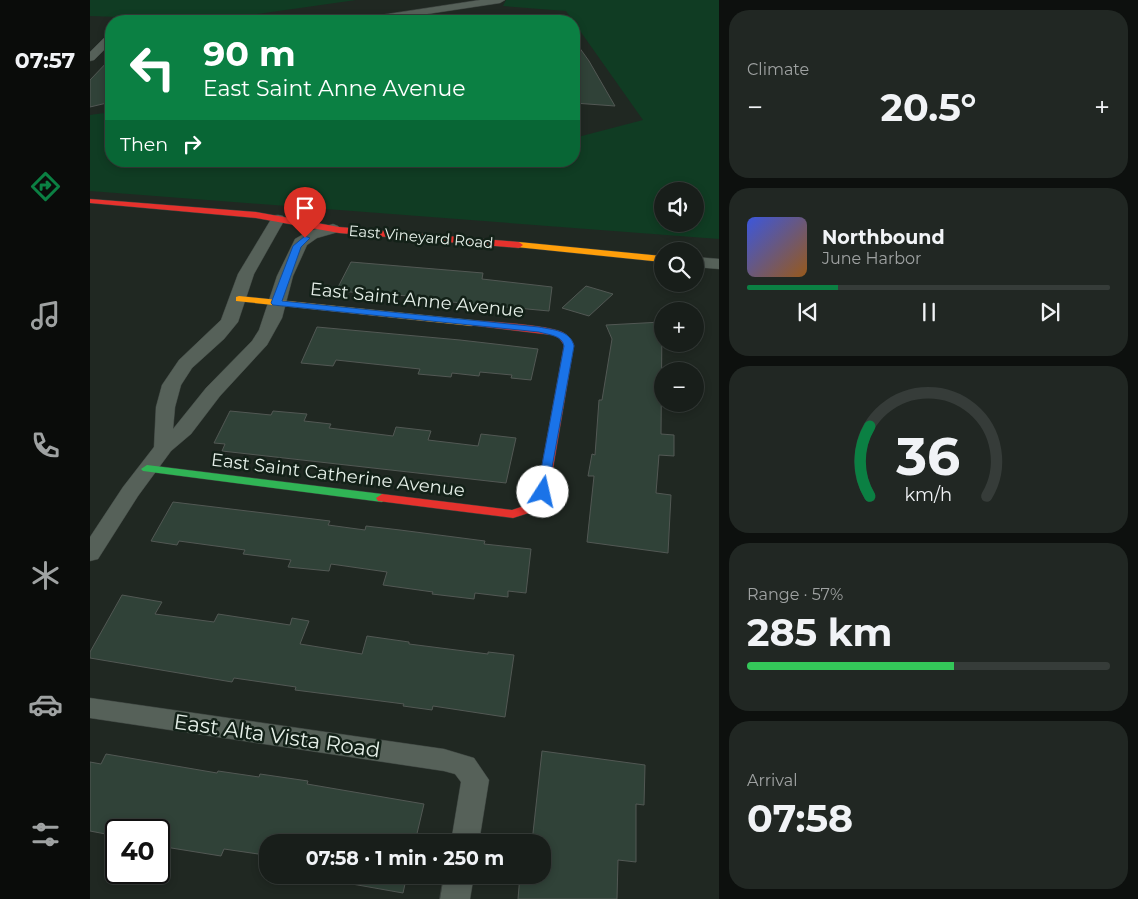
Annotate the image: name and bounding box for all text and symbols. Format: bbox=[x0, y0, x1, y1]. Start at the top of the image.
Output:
text: 90 m bbox=[203, 32, 296, 75]
icon: left bbox=[120, 35, 185, 100]
text: 07:57 bbox=[15, 47, 75, 74]
text: Climate bbox=[747, 60, 809, 79]
text: East Saint Anne Avenue bbox=[203, 75, 466, 102]
text: 20.5° bbox=[881, 84, 976, 131]
text: − bbox=[747, 90, 763, 124]
text: + bbox=[1094, 90, 1110, 124]
icon: right bbox=[178, 130, 206, 158]
text: Then bbox=[120, 133, 168, 156]
icon: directions bbox=[28, 169, 63, 204]
map controls bbox=[654, 182, 704, 412]
button: sound bbox=[654, 182, 704, 232]
pin bbox=[284, 187, 326, 238]
icon: arrive bbox=[291, 194, 319, 222]
street label: East Vineyard Road bbox=[348, 221, 494, 252]
text: Northbound bbox=[822, 226, 945, 249]
button: search bbox=[654, 242, 704, 292]
text: June Harbor bbox=[822, 249, 921, 268]
street label: East Saint Anne Avenue bbox=[309, 278, 525, 322]
icon: music bbox=[28, 298, 63, 333]
icon: previous bbox=[794, 298, 822, 326]
icon: pause bbox=[915, 298, 943, 326]
icon: next bbox=[1036, 298, 1064, 326]
button: + bbox=[654, 302, 704, 352]
button: − bbox=[654, 362, 704, 412]
text: 36 bbox=[896, 425, 960, 488]
icon: phone bbox=[28, 428, 63, 463]
street label: East Saint Catherine Avenue bbox=[210, 449, 466, 501]
position arrow bbox=[516, 465, 568, 517]
text: km/h bbox=[905, 484, 952, 505]
icon: climate bbox=[28, 558, 63, 593]
text: Range · 57% bbox=[747, 585, 843, 604]
text: 285 km bbox=[747, 609, 892, 656]
icon: car bbox=[28, 687, 63, 722]
street label: East Alta Vista Road bbox=[172, 709, 382, 762]
text: Arrival bbox=[747, 771, 797, 790]
text: 07:58 bbox=[747, 795, 853, 842]
icon: filters bbox=[28, 817, 63, 852]
speed limit sign: 40 bbox=[105, 819, 170, 884]
text: 07:58 · 1 min · 250 m bbox=[306, 847, 504, 870]

